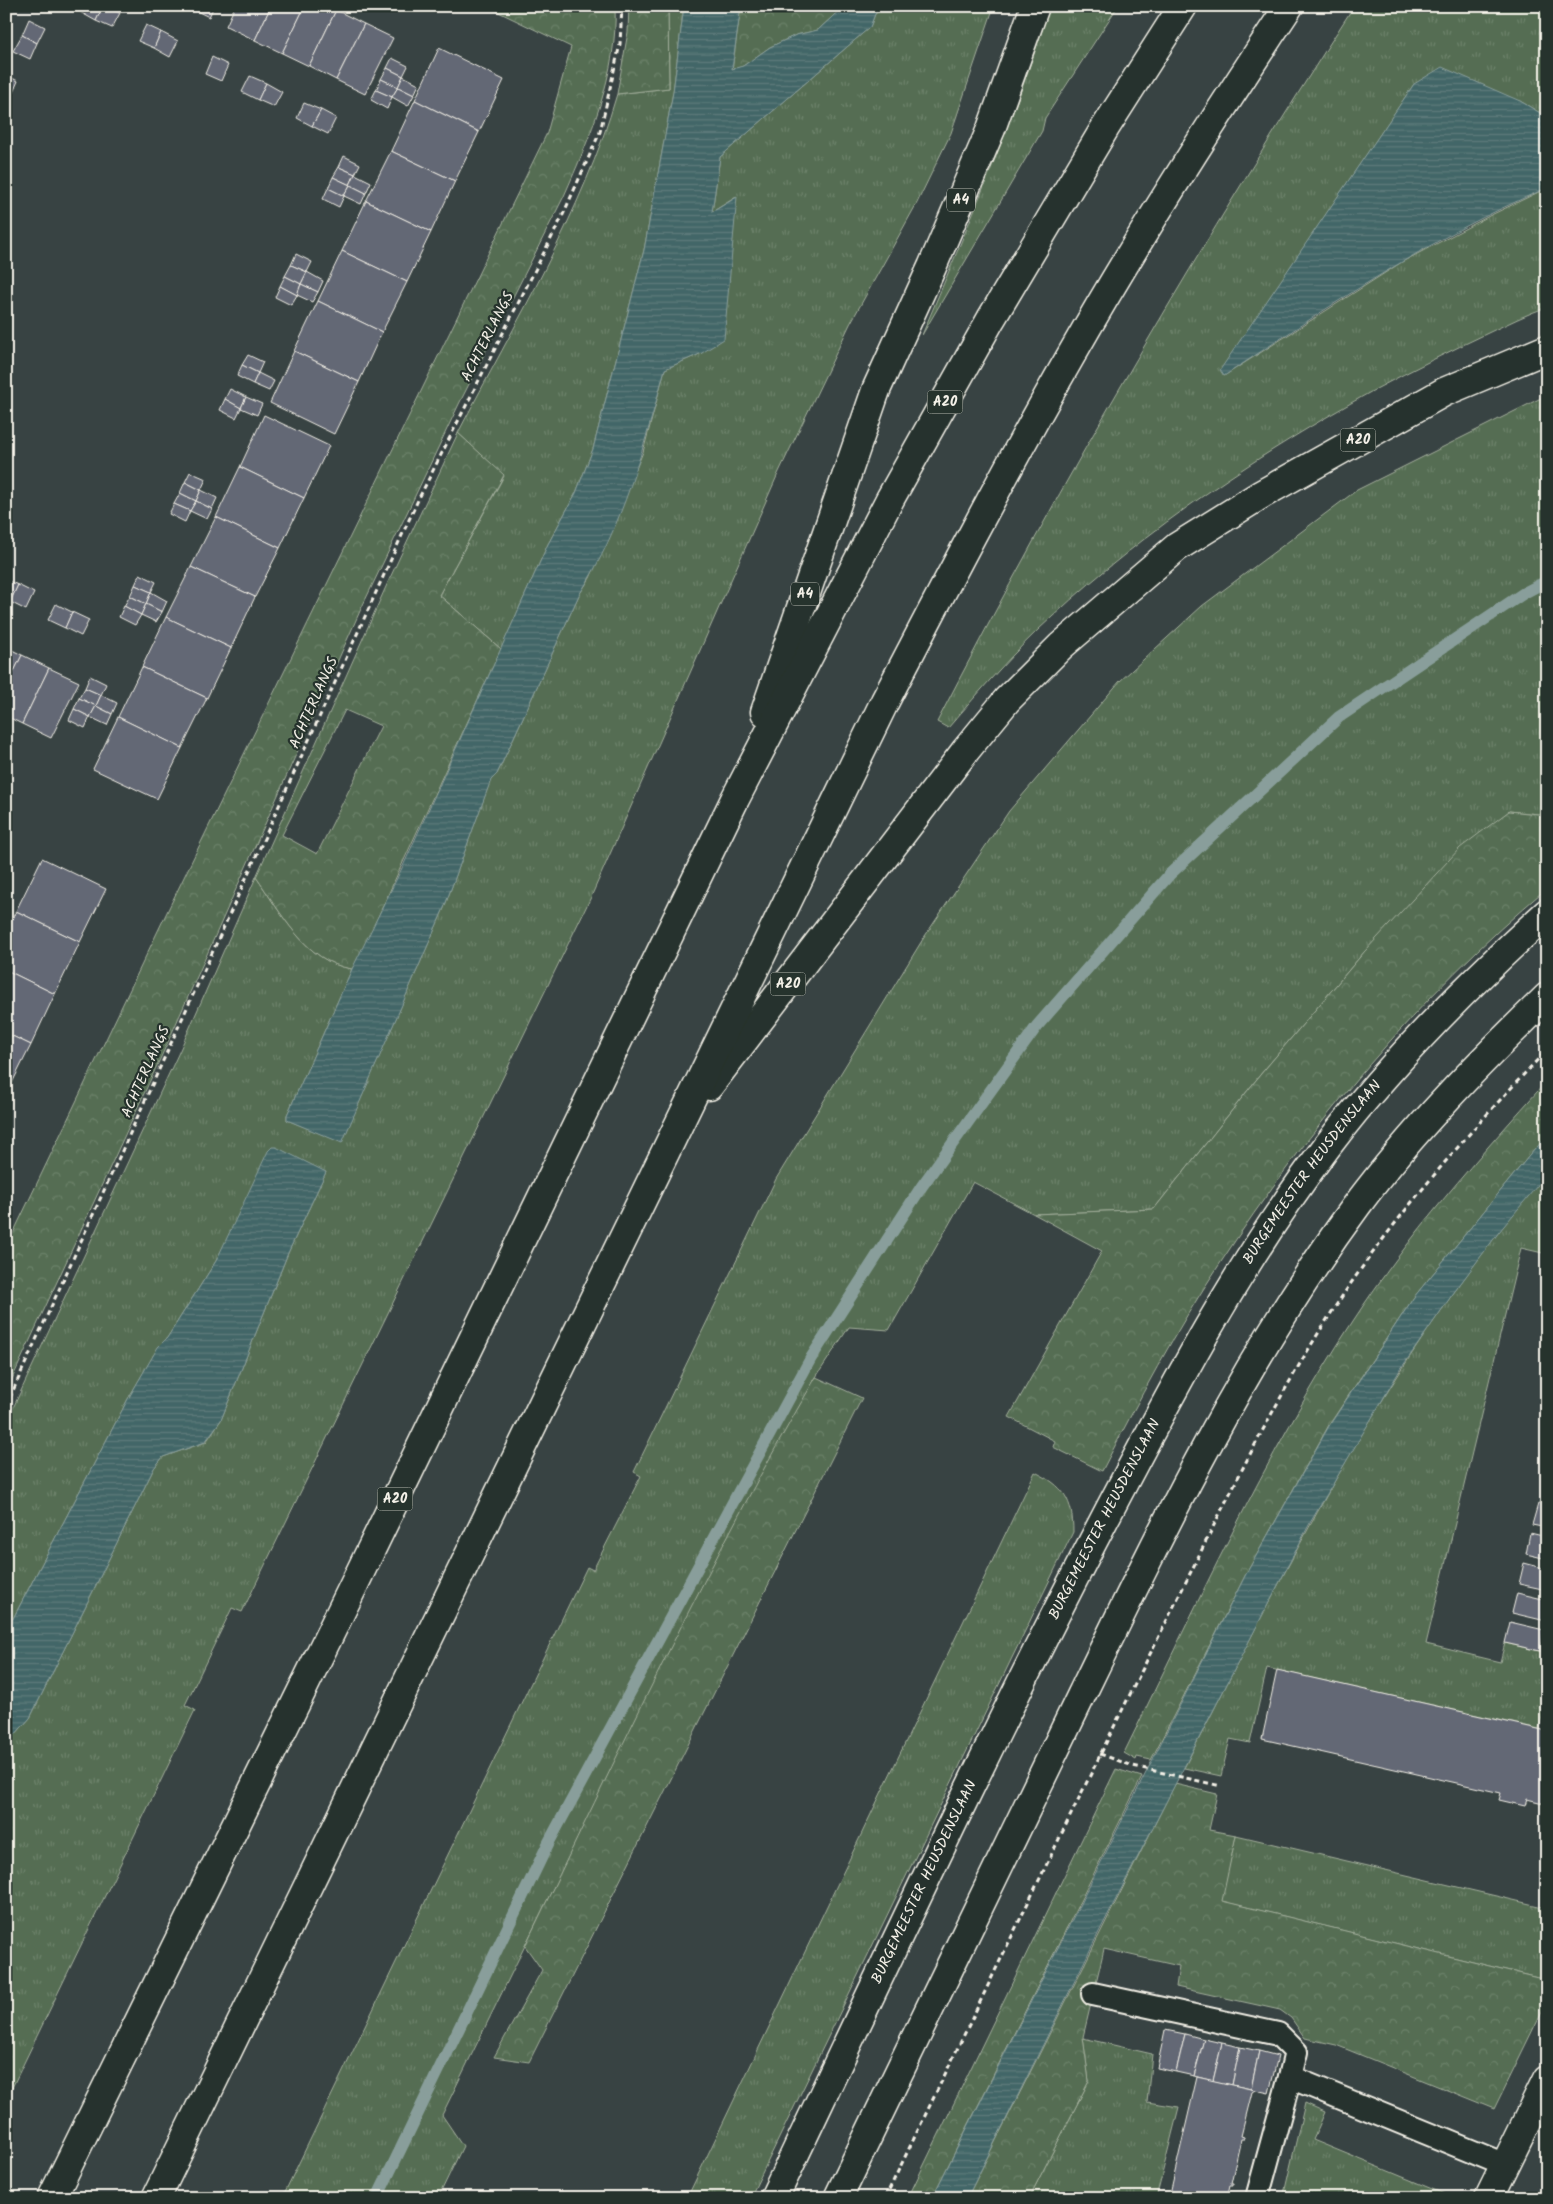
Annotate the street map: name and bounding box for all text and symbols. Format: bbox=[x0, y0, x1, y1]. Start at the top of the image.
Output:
road number: A4 bbox=[947, 188, 975, 212]
street label: ACHTERLANGS bbox=[455, 288, 521, 386]
road number: A20 bbox=[928, 391, 962, 414]
road number: A20 bbox=[1340, 428, 1376, 452]
road number: A4 bbox=[791, 582, 819, 606]
street label: ACHTERLANGS bbox=[283, 653, 345, 753]
road number: A20 bbox=[770, 972, 806, 996]
street label: ACHTERLANGS bbox=[115, 1022, 177, 1122]
street label: BURGEMEESTER HEUSDENSLAAN bbox=[1237, 1075, 1388, 1269]
street label: BURGEMEESTER HEUSDENSLAAN bbox=[1043, 1415, 1167, 1624]
road number: A20 bbox=[378, 1488, 412, 1510]
street label: BURGEMEESTER HEUSDENSLAAN bbox=[865, 1776, 984, 1988]

